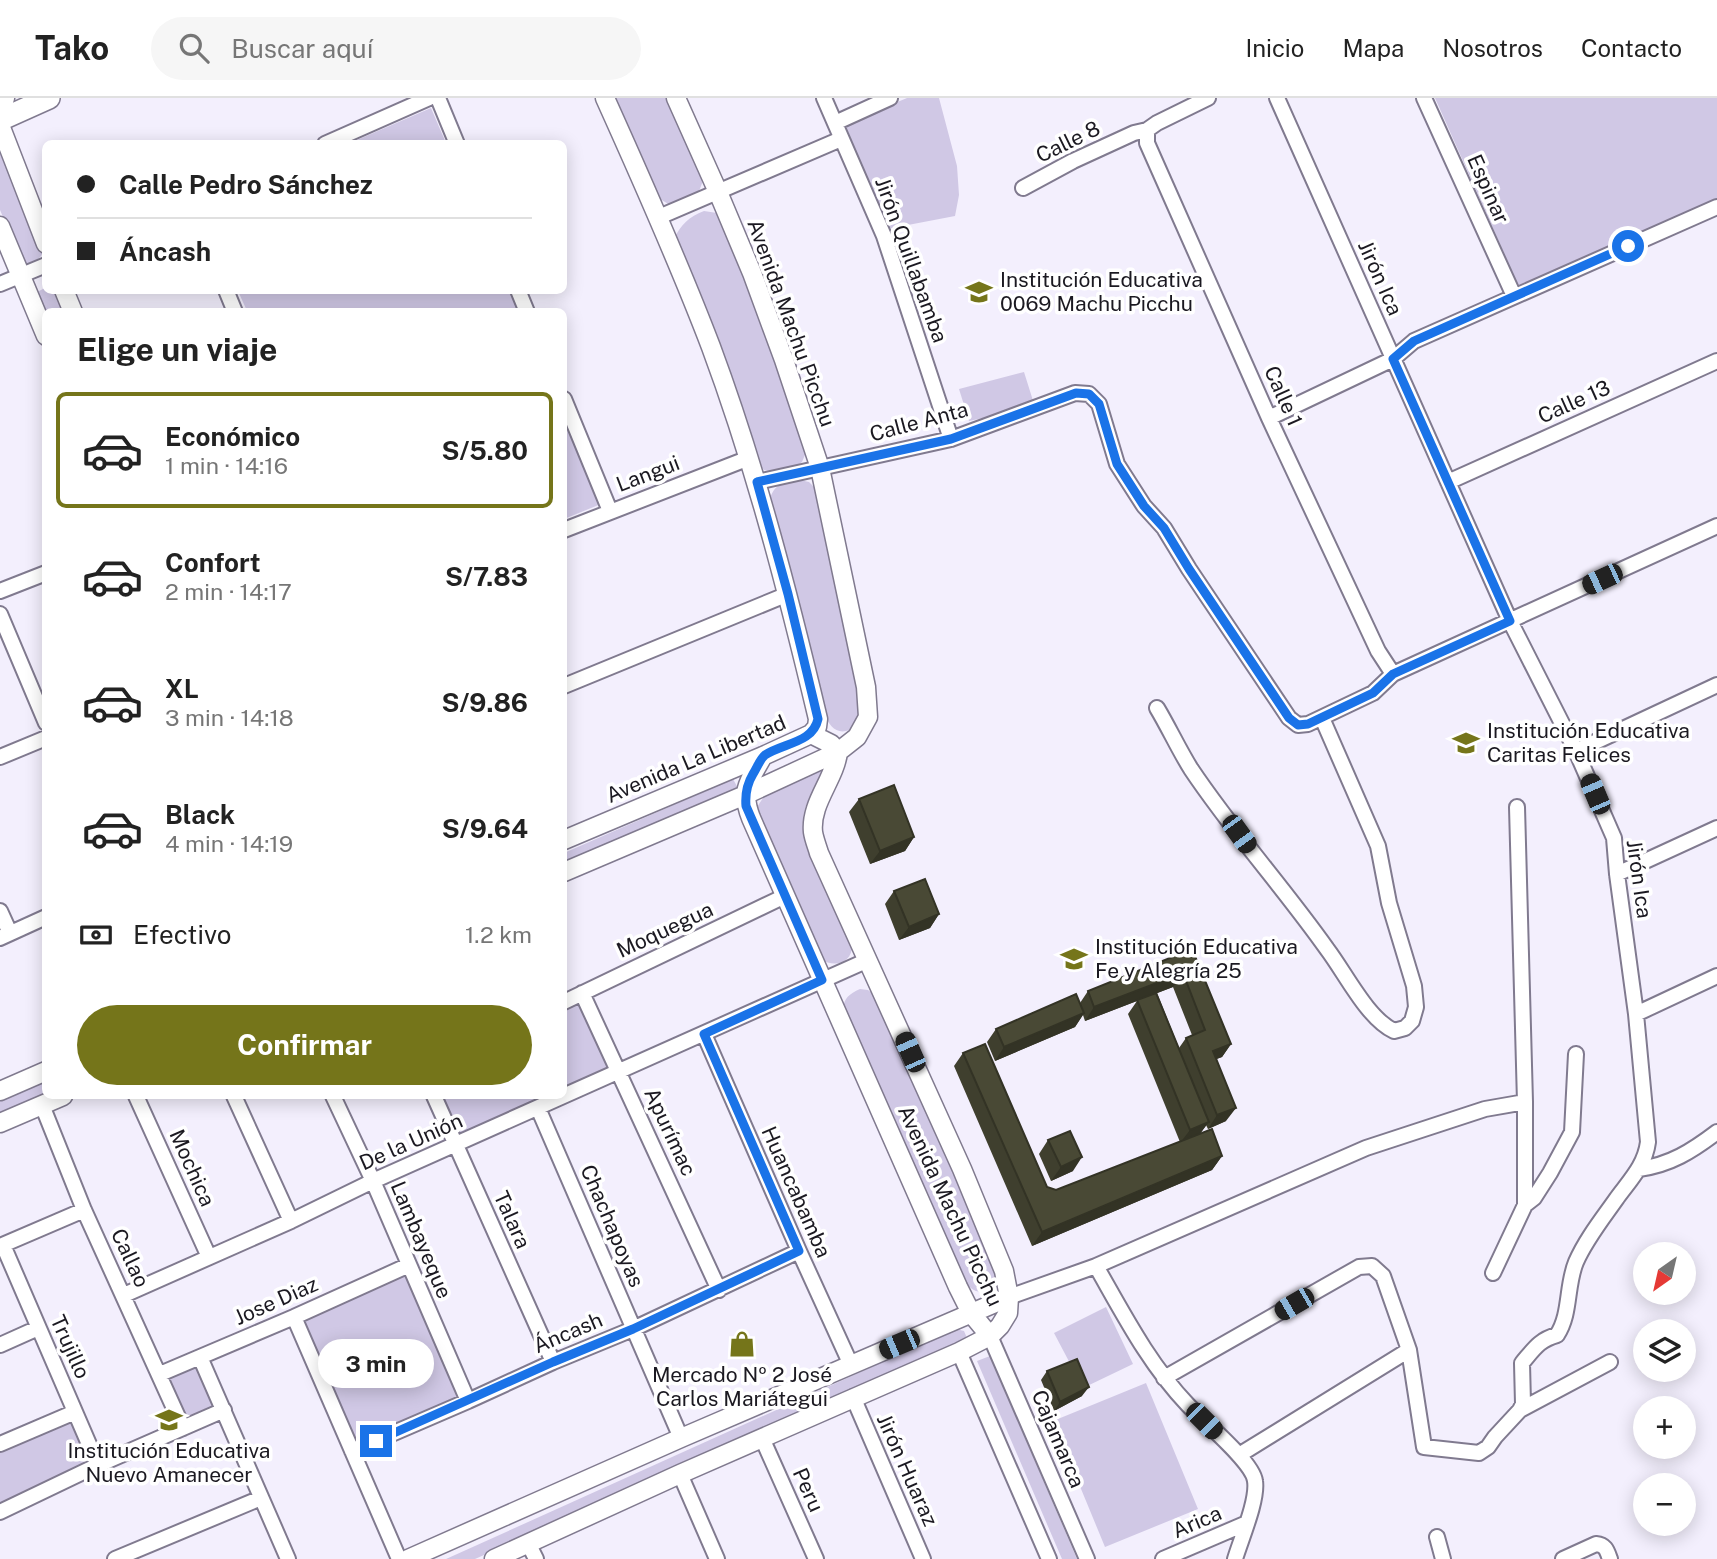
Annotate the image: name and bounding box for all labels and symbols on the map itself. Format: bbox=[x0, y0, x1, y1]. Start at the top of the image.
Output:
street label: Calle 8 bbox=[1032, 115, 1104, 168]
street label: Espinar bbox=[1462, 150, 1515, 227]
street label: Jirón Quillabamba bbox=[870, 174, 953, 346]
street label: Avenida Machu Picchu bbox=[742, 216, 841, 430]
route start bbox=[1612, 230, 1644, 262]
street label: Jirón Ica bbox=[1353, 236, 1408, 319]
place label: Institución Educativa 0069 Machu Picchu bbox=[1000, 267, 1203, 316]
school or university icon: Institución Educativa 0069 Machu Picchu bbox=[964, 277, 994, 307]
street label: Calle 1 bbox=[1259, 362, 1308, 430]
street label: Calle 13 bbox=[1534, 375, 1614, 429]
street label: Calle Anta bbox=[867, 396, 971, 447]
street label: Langui bbox=[613, 450, 683, 497]
car bbox=[1579, 561, 1626, 597]
street label: Avenida La Libertad bbox=[602, 709, 790, 808]
place label: Institución Educativa Caritas Felices bbox=[1487, 718, 1690, 767]
school or university icon: Institución Educativa Caritas Felices bbox=[1451, 728, 1481, 758]
car bbox=[1578, 771, 1613, 817]
car bbox=[1219, 811, 1260, 857]
street label: Jirón Ica bbox=[1622, 838, 1657, 920]
street label: Moquegua bbox=[613, 896, 717, 963]
place label: Institución Educativa Fe y Alegría 25 bbox=[1095, 934, 1298, 983]
school or university icon: Institución Educativa Fe y Alegría 25 bbox=[1059, 944, 1089, 974]
car bbox=[892, 1029, 929, 1075]
street label: Apurímac bbox=[639, 1084, 702, 1180]
street label: Avenida Machu Picchu bbox=[893, 1101, 1008, 1310]
street label: De la Unión bbox=[355, 1108, 466, 1175]
street label: Huancabamba bbox=[756, 1122, 837, 1261]
street label: Mochica bbox=[164, 1125, 221, 1210]
street label: Chachapoyas bbox=[575, 1161, 649, 1291]
street label: Lambayeque bbox=[386, 1178, 457, 1302]
street label: Talara bbox=[489, 1187, 536, 1252]
street label: Callao bbox=[106, 1225, 155, 1291]
north arrow bbox=[1633, 1242, 1696, 1306]
street label: Jose Diaz bbox=[230, 1271, 321, 1330]
car bbox=[1271, 1284, 1318, 1324]
street label: Áncash bbox=[530, 1307, 606, 1358]
street label: Trujillo bbox=[45, 1311, 95, 1382]
car bbox=[876, 1326, 923, 1362]
shop icon: Mercado Nº 2 José Carlos Mariátegui bbox=[727, 1329, 757, 1359]
callout: 3 min bbox=[318, 1340, 434, 1388]
place label: Mercado Nº 2 José Carlos Mariátegui bbox=[652, 1362, 832, 1411]
street label: Cajamarca bbox=[1027, 1386, 1090, 1491]
car bbox=[1182, 1399, 1227, 1443]
school or university icon: Institución Educativa Nuevo Amanecer bbox=[154, 1405, 184, 1435]
street label: Jirón Huaraz bbox=[872, 1410, 943, 1530]
route end bbox=[360, 1425, 392, 1457]
place label: Institución Educativa Nuevo Amanecer bbox=[68, 1438, 270, 1487]
street label: Peru bbox=[788, 1464, 829, 1516]
street label: Arica bbox=[1168, 1500, 1225, 1543]

